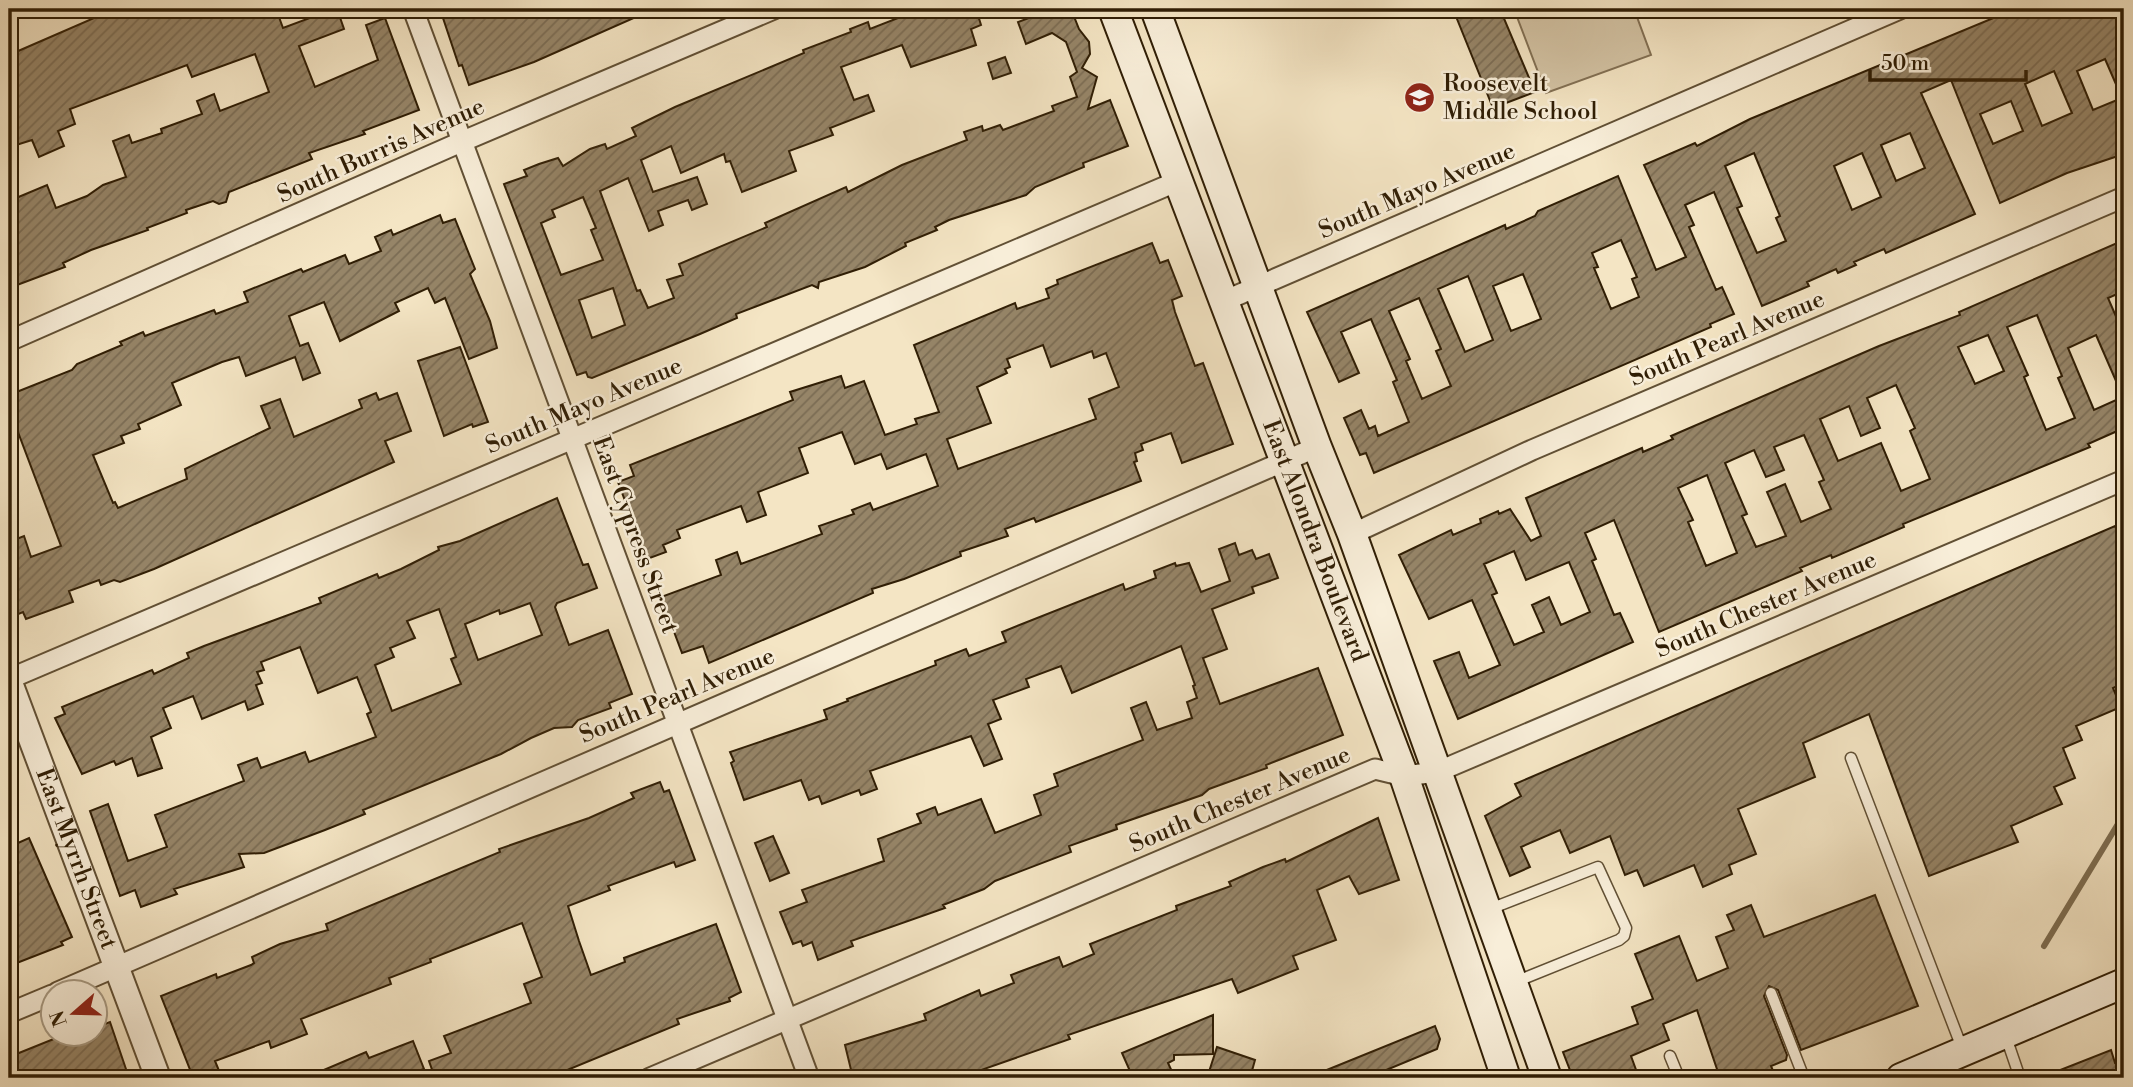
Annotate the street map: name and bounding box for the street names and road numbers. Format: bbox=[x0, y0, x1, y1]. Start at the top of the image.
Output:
street label: South Burris Avenue bbox=[273, 92, 489, 210]
street label: South Mayo Avenue bbox=[1314, 136, 1520, 246]
street label: South Pearl Avenue bbox=[1625, 284, 1829, 394]
street label: South Mayo Avenue bbox=[481, 351, 687, 461]
street label: East Alondra Boulevard bbox=[1255, 416, 1374, 667]
street label: East Cypress Street bbox=[585, 432, 685, 638]
street label: South Chester Avenue bbox=[1651, 545, 1881, 665]
street label: South Pearl Avenue bbox=[575, 641, 779, 751]
street label: South Chester Avenue bbox=[1125, 740, 1355, 860]
street label: East Myrrh Street bbox=[28, 764, 124, 954]

